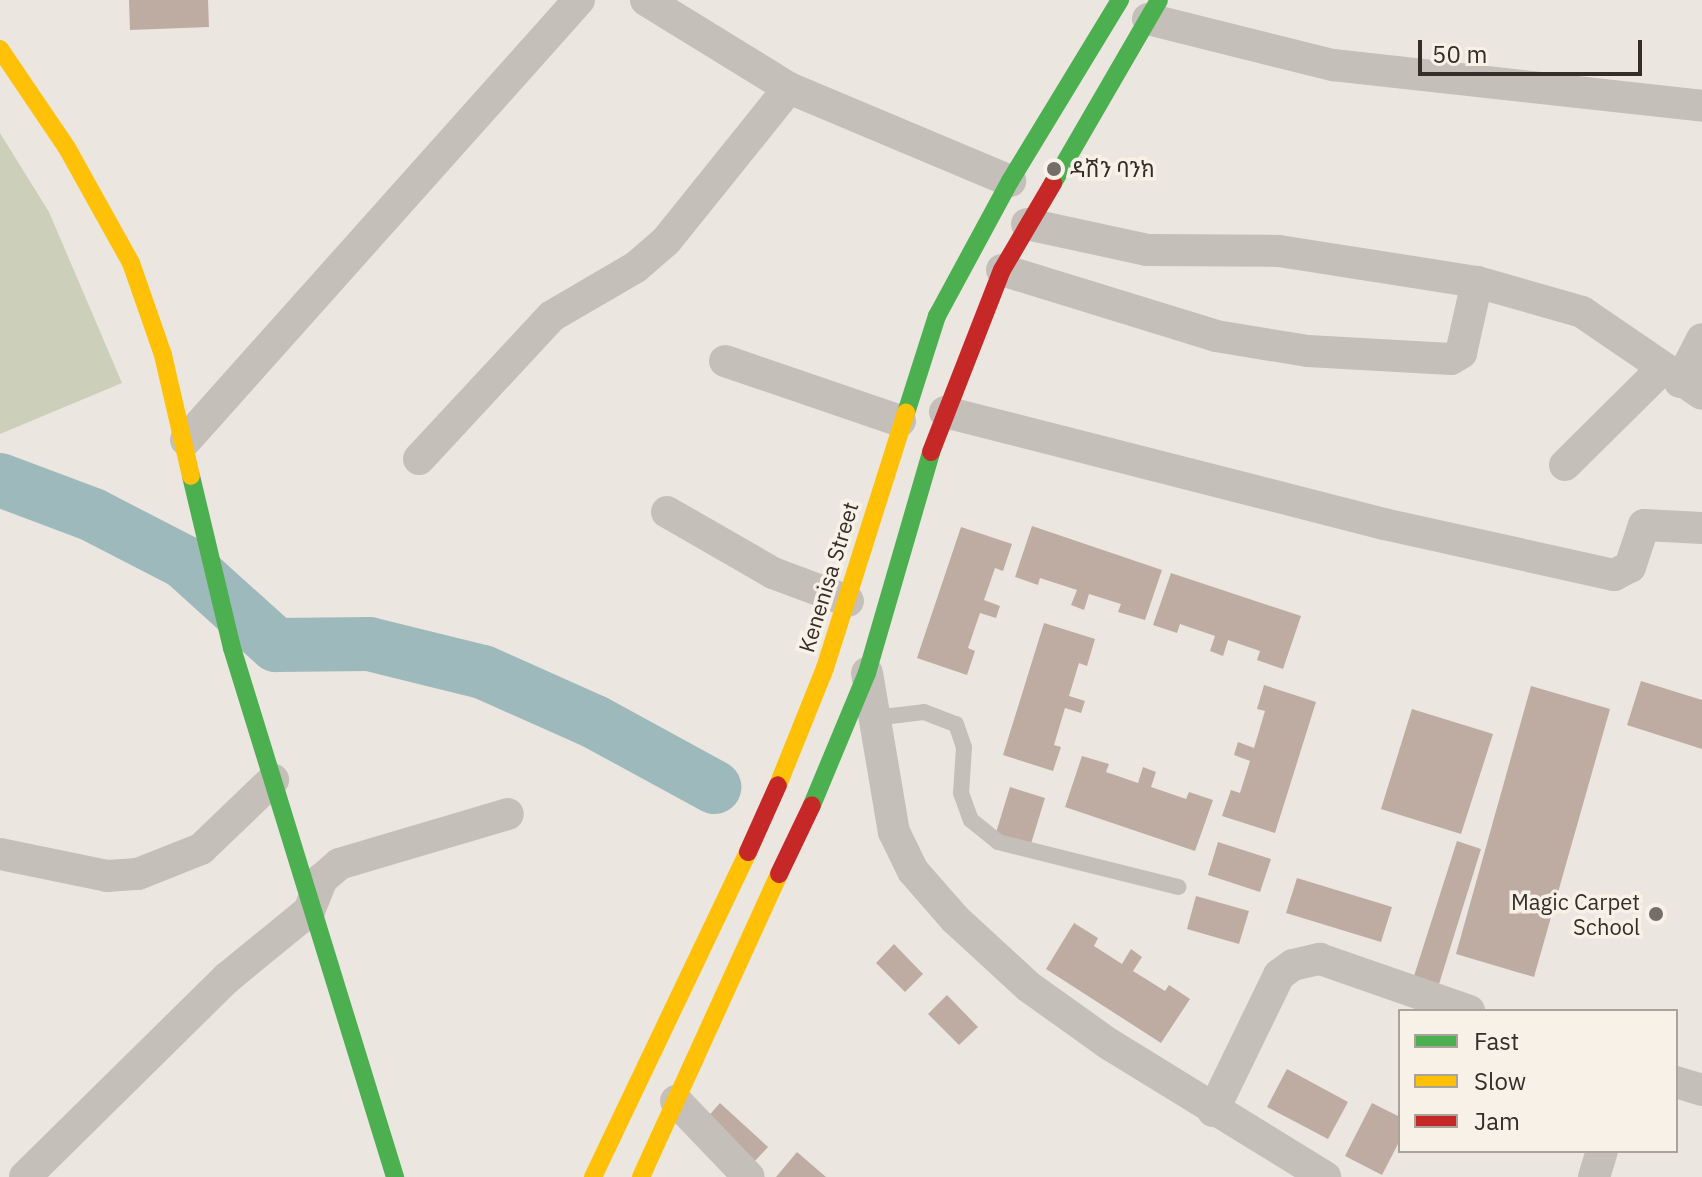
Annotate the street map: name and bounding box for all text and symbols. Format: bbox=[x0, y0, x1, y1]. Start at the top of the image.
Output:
scale bar bbox=[1422, 24, 1646, 74]
text: 50 m bbox=[1432, 38, 1487, 70]
place label: ዳሽን ባንክ bbox=[1070, 156, 1155, 182]
marker: ዳሽን ባንክ bbox=[1045, 160, 1063, 178]
street label: Kenenisa Street bbox=[793, 499, 863, 655]
place label: Magic Carpet School bbox=[1511, 888, 1640, 940]
marker: Magic Carpet School bbox=[1647, 905, 1665, 923]
legend bbox=[1398, 1009, 1678, 1153]
text: Fast bbox=[1474, 1025, 1519, 1057]
text: Slow bbox=[1474, 1065, 1526, 1097]
text: Jam bbox=[1474, 1105, 1520, 1137]

